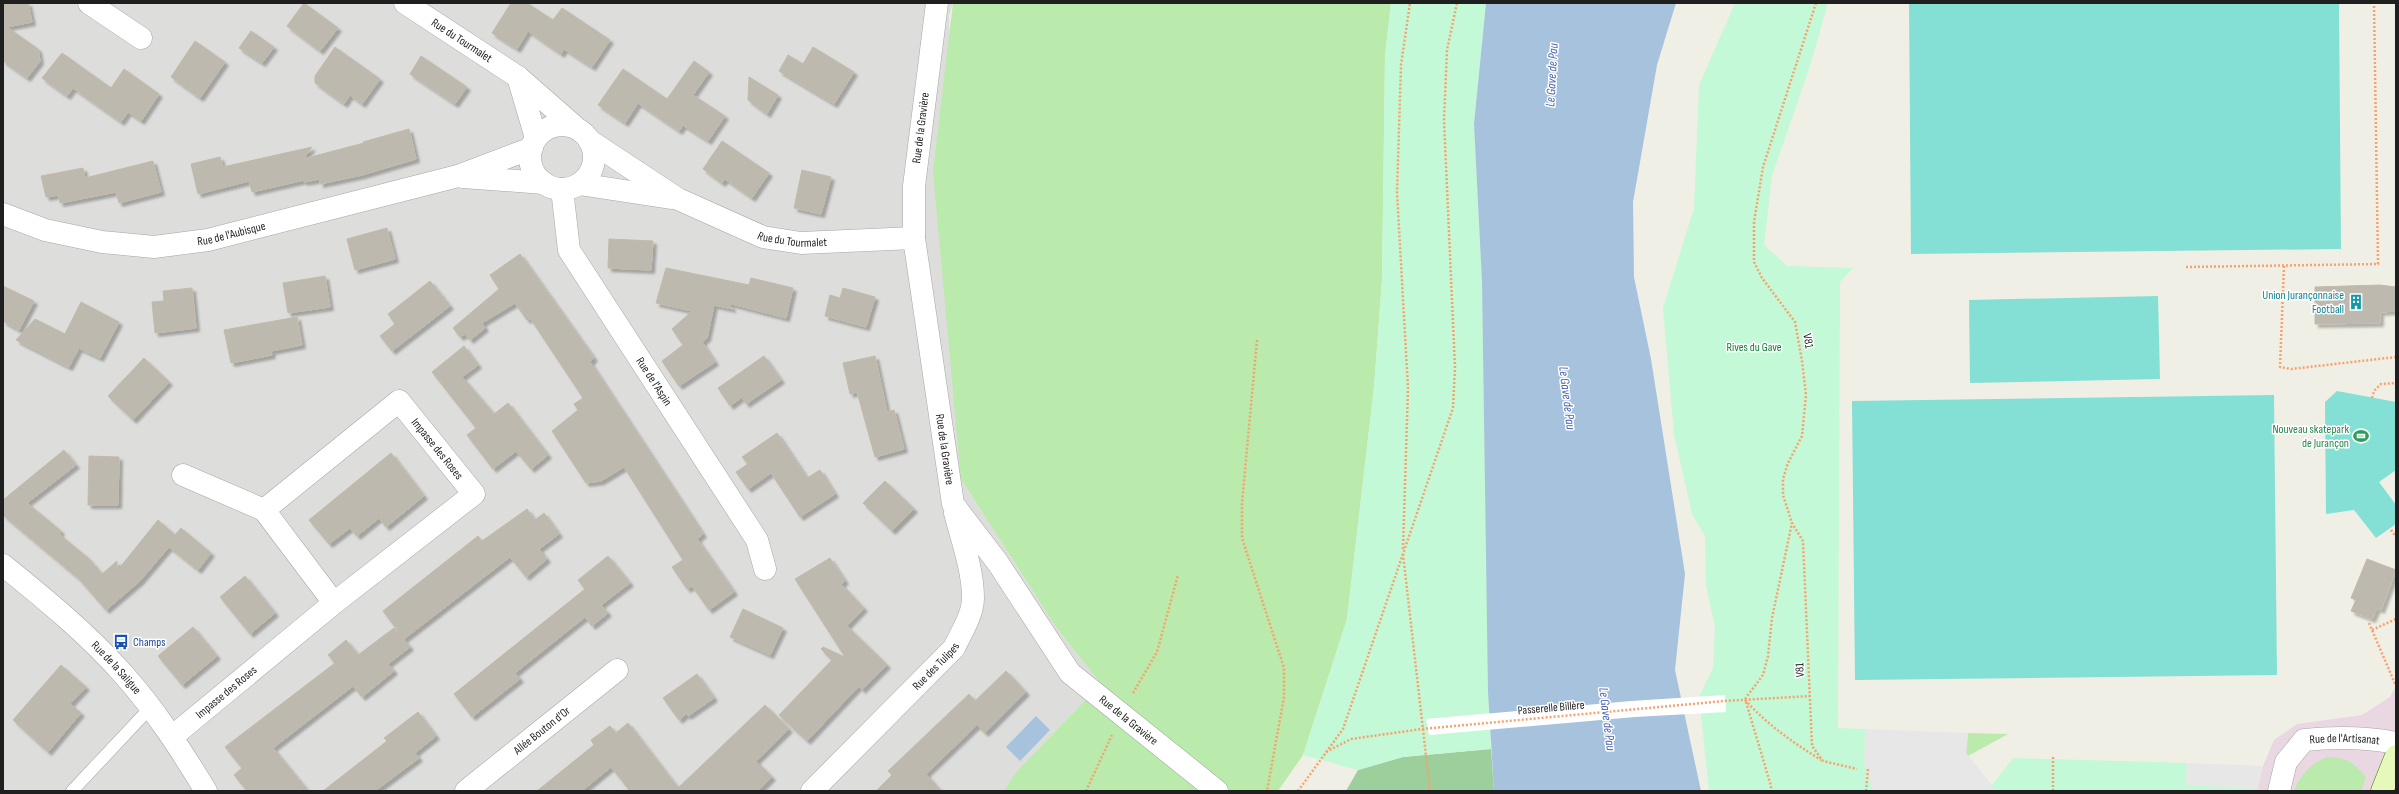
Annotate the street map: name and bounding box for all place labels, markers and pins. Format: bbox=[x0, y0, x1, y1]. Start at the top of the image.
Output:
place label: Union Jurançonnaise Football bbox=[2262, 288, 2344, 317]
building icon: Union Jurançonnaise Football bbox=[2347, 293, 2365, 311]
place label: Nouveau skatepark de Jurançon bbox=[2272, 422, 2349, 451]
sports icon: Nouveau skatepark de Jurançon bbox=[2352, 427, 2370, 445]
bus stop icon: Champs bbox=[112, 633, 130, 651]
place label: Champs bbox=[133, 635, 166, 650]

